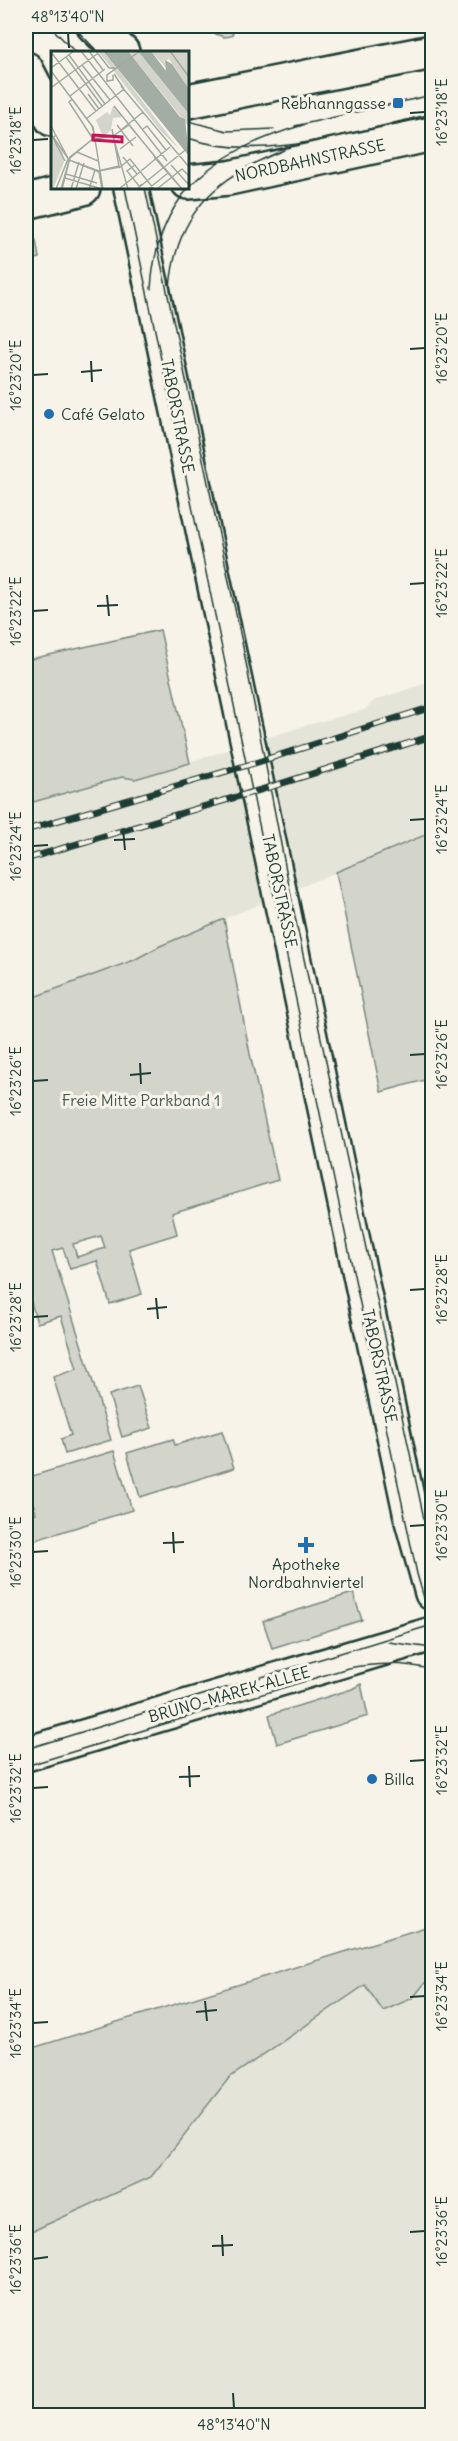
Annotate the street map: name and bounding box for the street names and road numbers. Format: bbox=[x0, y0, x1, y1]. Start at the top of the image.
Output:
street label: NORDBAHNSTRASSE bbox=[233, 134, 387, 186]
street label: TABORSTRASSE bbox=[157, 357, 199, 475]
street label: TABORSTRASSE bbox=[258, 832, 302, 950]
street label: TABORSTRASSE bbox=[358, 1307, 402, 1425]
street label: BRUNO-MAREK-ALLEE bbox=[146, 1661, 312, 1727]

